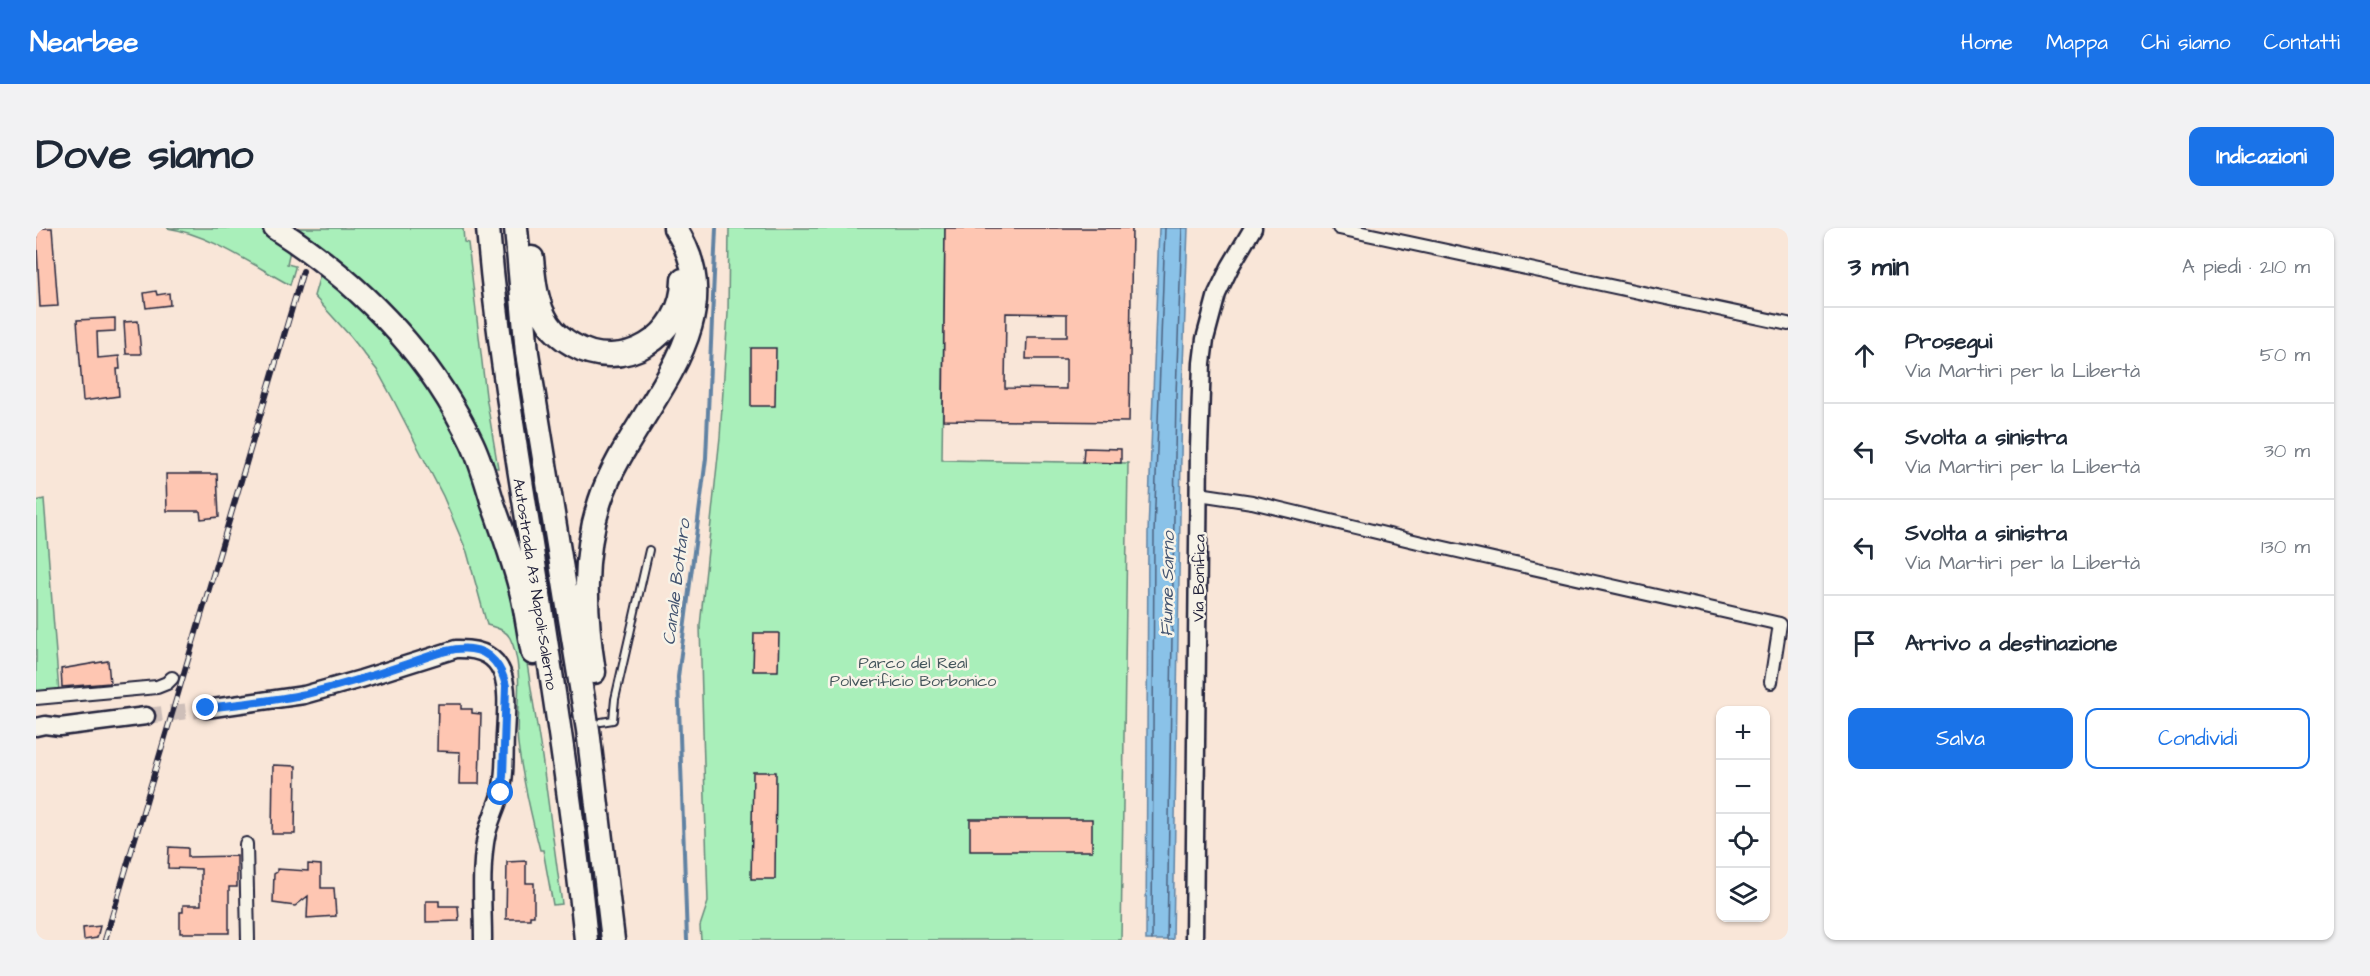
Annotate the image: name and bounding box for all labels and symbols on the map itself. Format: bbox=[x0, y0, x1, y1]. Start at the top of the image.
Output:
street label: Autostrada A3 Napoli-Salerno bbox=[507, 477, 563, 692]
water label: Canale Bottaro bbox=[656, 516, 697, 646]
water label: Fiume Sarno bbox=[1154, 529, 1181, 637]
street label: Via Bonifica bbox=[1187, 534, 1211, 622]
park label: Parco del Real Polverificio Borbonico bbox=[830, 652, 996, 692]
route end bbox=[192, 694, 218, 720]
route start bbox=[487, 779, 513, 805]

